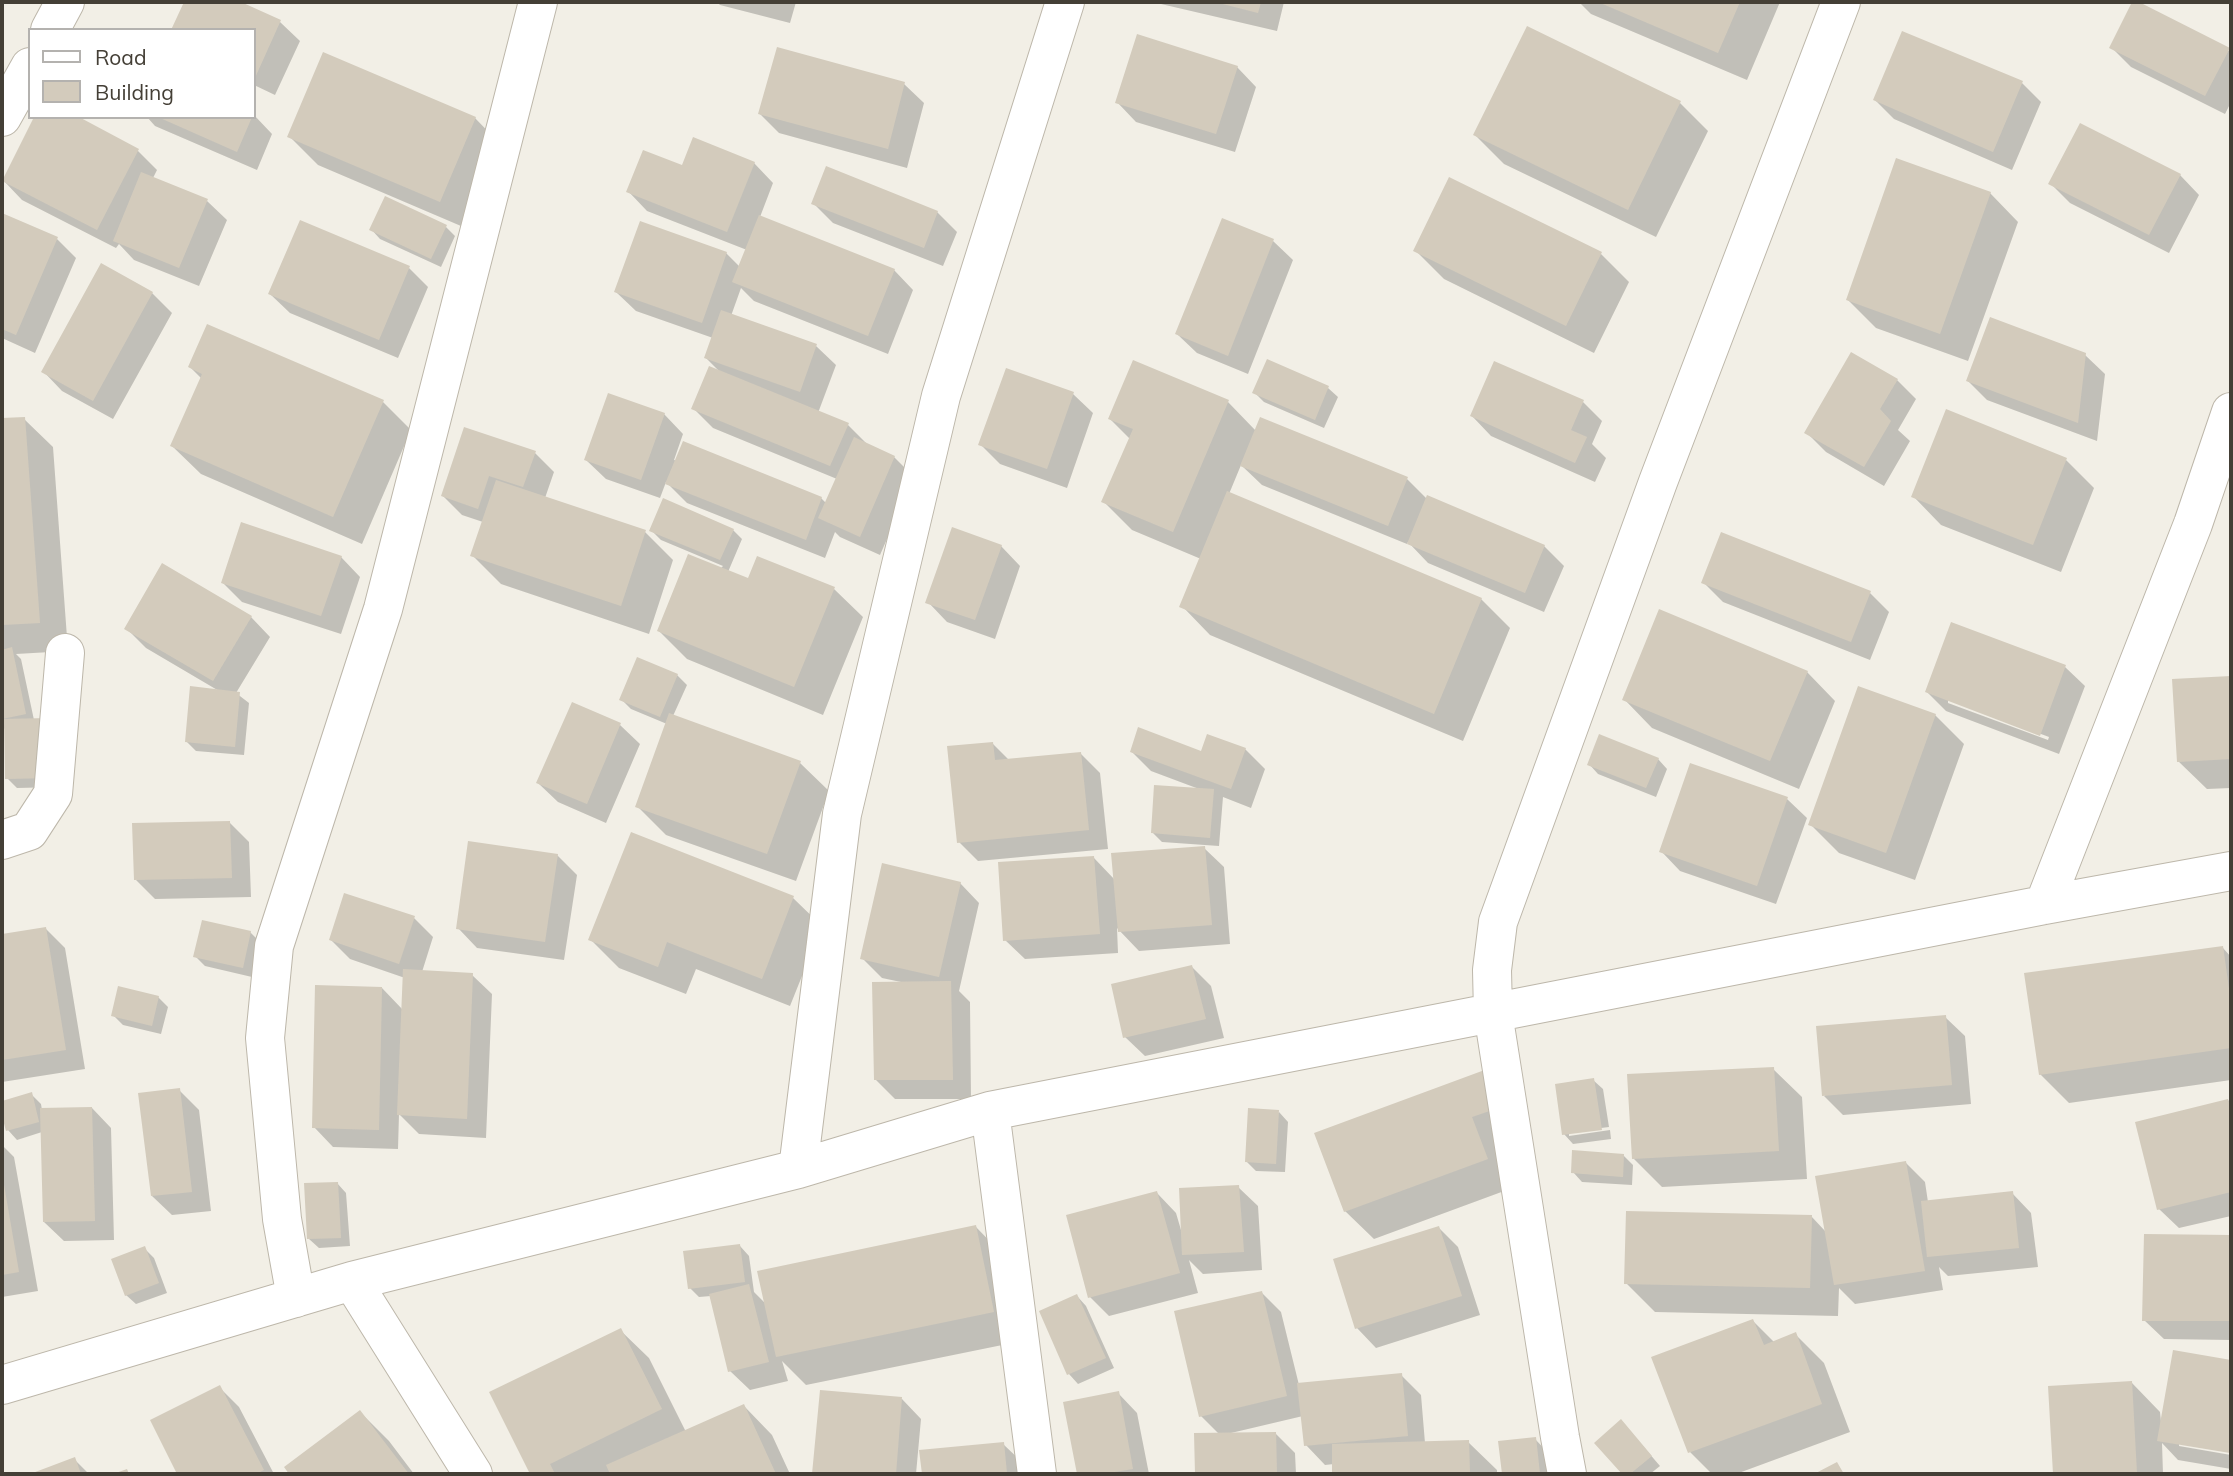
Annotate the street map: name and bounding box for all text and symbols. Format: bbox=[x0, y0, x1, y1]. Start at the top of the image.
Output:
legend bbox=[28, 28, 256, 119]
text: Road bbox=[95, 44, 146, 70]
text: Building bbox=[95, 79, 174, 105]

